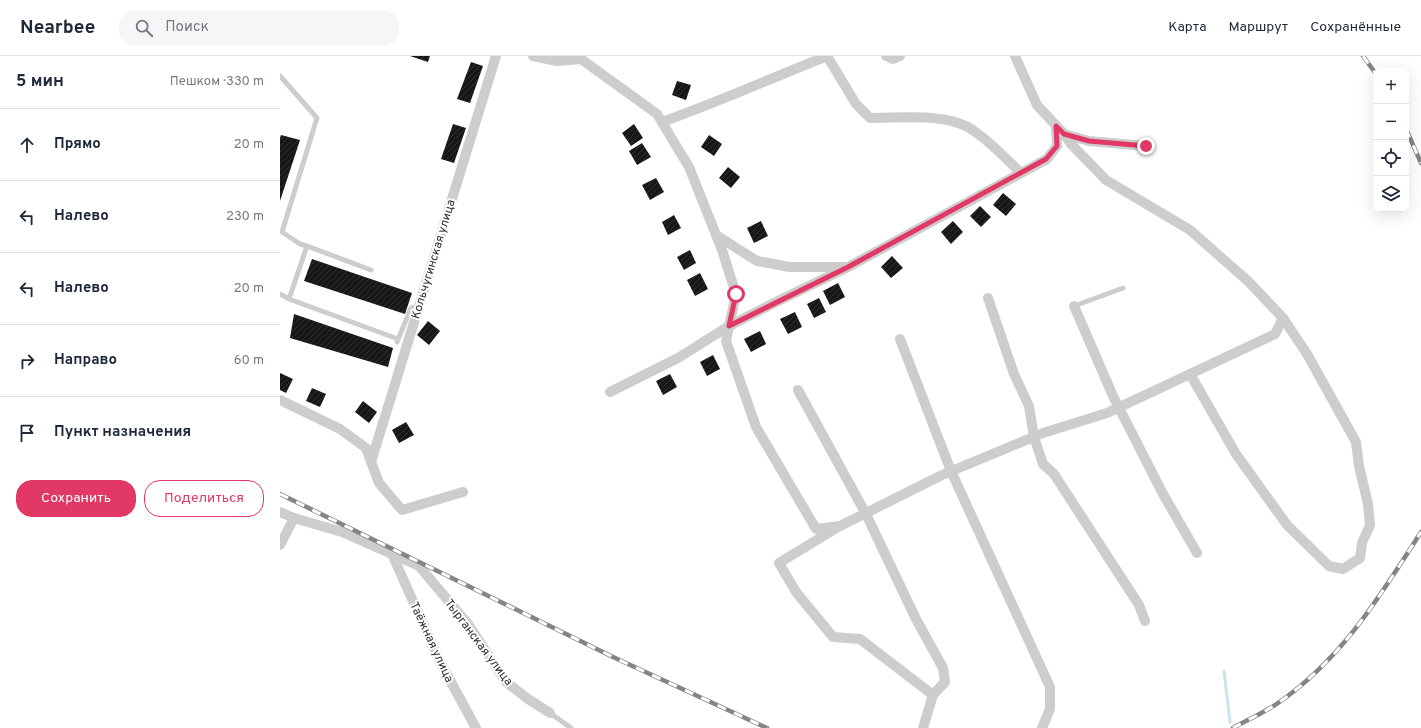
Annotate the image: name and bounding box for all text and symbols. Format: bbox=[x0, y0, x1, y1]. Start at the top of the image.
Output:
search box bbox=[119, 10, 399, 46]
text: Nearbee bbox=[20, 16, 95, 40]
icon: search bbox=[133, 17, 155, 39]
text: Поиск bbox=[165, 18, 209, 37]
text: Карта bbox=[1168, 19, 1207, 36]
text: Маршрут bbox=[1229, 19, 1288, 36]
text: Сохранённые bbox=[1310, 19, 1401, 36]
map controls bbox=[1373, 68, 1409, 212]
button: + bbox=[1373, 68, 1409, 104]
text: 5 мин bbox=[16, 71, 64, 93]
text: Пешком · 330 m bbox=[170, 74, 264, 90]
button: − bbox=[1373, 104, 1409, 140]
icon: ahead bbox=[16, 134, 38, 156]
text: Прямо bbox=[54, 135, 101, 154]
text: 20 m bbox=[234, 137, 264, 153]
route end bbox=[1137, 137, 1155, 155]
button: locate bbox=[1373, 140, 1409, 176]
button: layers bbox=[1373, 176, 1409, 212]
street label: Кольчугинская улица bbox=[408, 198, 460, 321]
icon: left bbox=[16, 206, 38, 228]
text: Налево bbox=[54, 207, 109, 226]
text: 230 m bbox=[226, 209, 264, 225]
icon: left bbox=[16, 278, 38, 300]
text: Налево bbox=[54, 279, 109, 298]
text: 20 m bbox=[234, 281, 264, 297]
route start bbox=[727, 285, 745, 303]
icon: right bbox=[16, 350, 38, 372]
text: Направо bbox=[54, 351, 117, 370]
text: 60 m bbox=[234, 353, 264, 369]
icon: arrive bbox=[16, 422, 38, 444]
text: Пункт назначения bbox=[54, 423, 191, 442]
button: Сохранить bbox=[16, 480, 136, 517]
button: Поделиться bbox=[144, 480, 264, 517]
street label: Тырганская улица bbox=[440, 596, 516, 689]
street label: Таёжная улица bbox=[405, 600, 457, 685]

